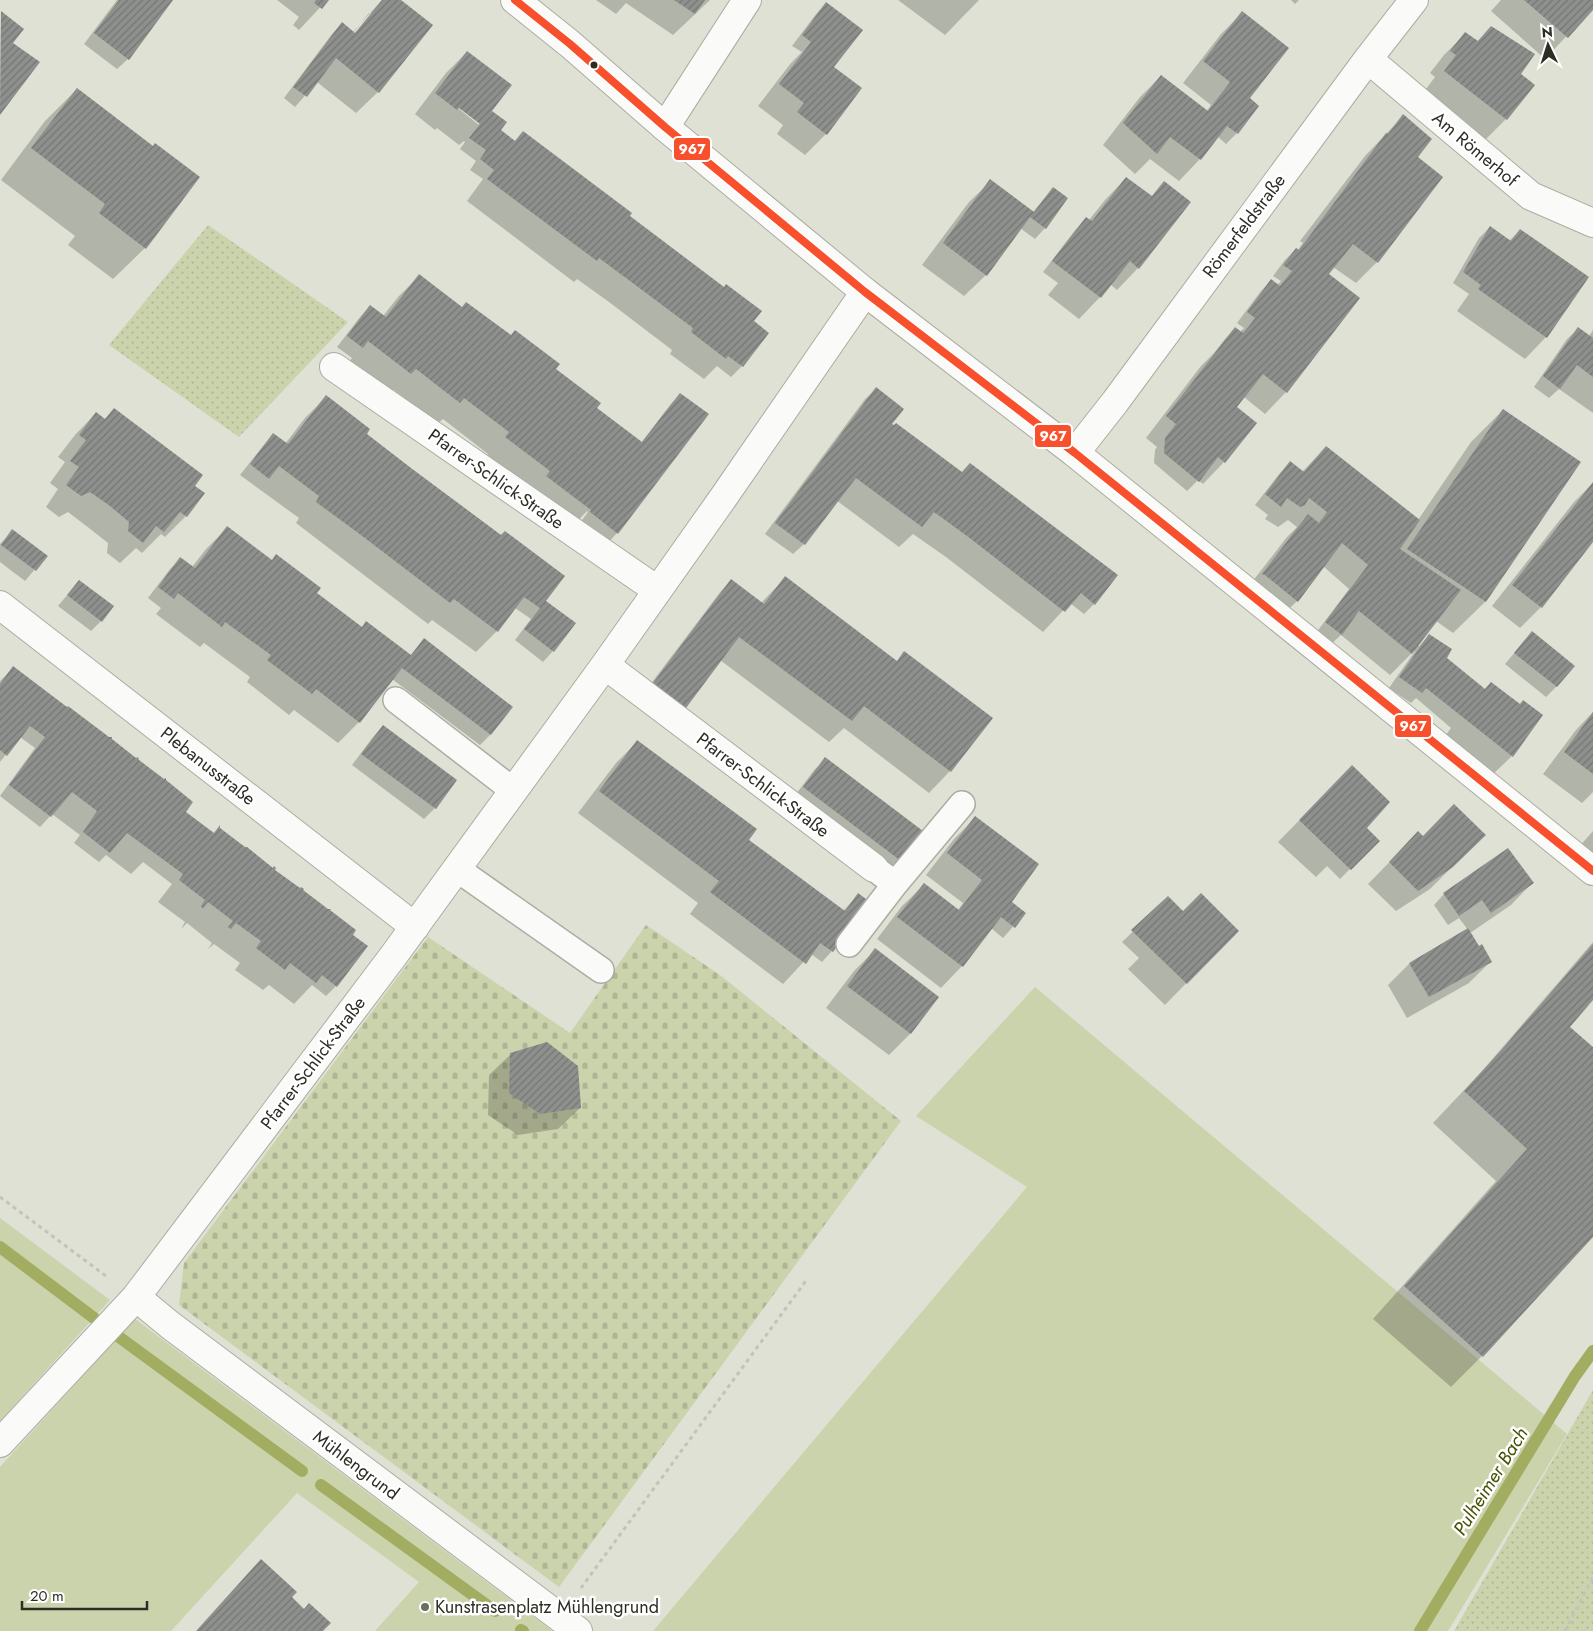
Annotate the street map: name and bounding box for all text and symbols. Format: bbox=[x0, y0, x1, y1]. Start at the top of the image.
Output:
north arrow bbox=[1523, 20, 1573, 70]
text: N bbox=[1541, 22, 1553, 42]
unlabelled marker bbox=[589, 60, 599, 70]
street label: Am Römerhof bbox=[1426, 105, 1524, 193]
line badge: 967 bbox=[673, 137, 711, 161]
text: 967 bbox=[678, 139, 706, 159]
street label: Römerfeldstraße bbox=[1196, 169, 1292, 283]
street label: Pfarrer-Schlick-Straße bbox=[423, 422, 569, 536]
line badge: 967 bbox=[1034, 424, 1072, 448]
text: 967 bbox=[1039, 426, 1067, 446]
line badge: 967 bbox=[1394, 714, 1432, 738]
text: 967 bbox=[1399, 716, 1427, 736]
street label: Plebanusstraße bbox=[155, 721, 261, 811]
street label: Pfarrer-Schlick-Straße bbox=[691, 726, 835, 844]
street label: Pfarrer-Schlick-Straße bbox=[254, 991, 372, 1135]
water label: Pulheimer Bach bbox=[1446, 1422, 1534, 1541]
street label: Mühlengrund bbox=[307, 1424, 405, 1506]
scale bar bbox=[22, 1578, 148, 1610]
text: 20 m bbox=[30, 1585, 64, 1607]
place label: Kunstrasenplatz Mühlengrund bbox=[435, 1594, 659, 1620]
marker: Kunstrasenplatz Mühlengrund bbox=[419, 1601, 431, 1613]

